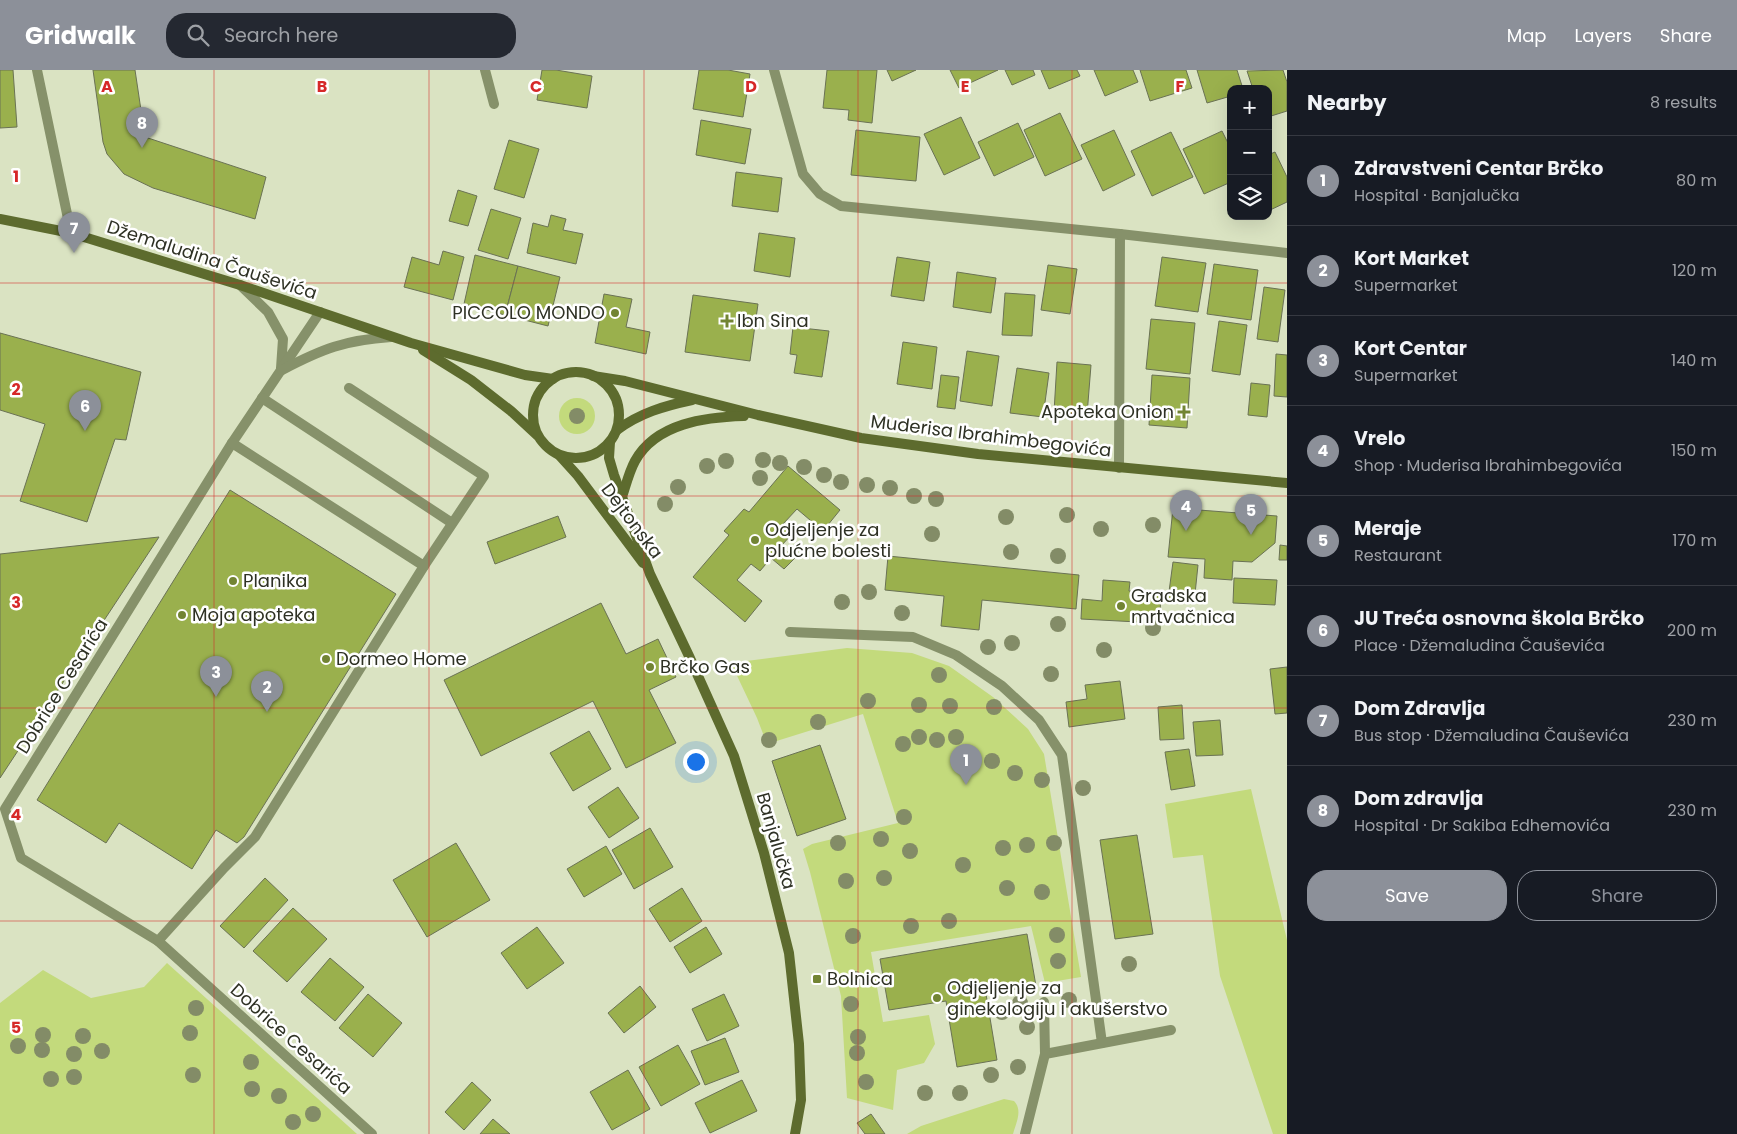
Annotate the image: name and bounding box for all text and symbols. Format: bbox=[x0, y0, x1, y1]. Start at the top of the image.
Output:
search box bbox=[166, 13, 516, 58]
text: Gridwalk bbox=[25, 19, 136, 52]
icon: search bbox=[184, 21, 212, 49]
text: Search here bbox=[224, 22, 338, 49]
text: Map bbox=[1507, 23, 1547, 48]
text: Layers bbox=[1575, 23, 1632, 48]
text: Share bbox=[1660, 23, 1712, 48]
text: A bbox=[101, 75, 113, 98]
text: B bbox=[317, 75, 327, 98]
text: C bbox=[530, 75, 542, 98]
text: D bbox=[745, 75, 757, 98]
text: E bbox=[961, 75, 969, 98]
text: F bbox=[1176, 75, 1185, 98]
map controls bbox=[1227, 85, 1272, 220]
button: + bbox=[1227, 85, 1272, 130]
text: Nearby bbox=[1307, 88, 1387, 117]
text: 8 results bbox=[1650, 91, 1717, 114]
pin: 8 bbox=[126, 107, 158, 148]
button: − bbox=[1227, 130, 1272, 175]
text: Zdravstveni Centar Brčko bbox=[1354, 155, 1603, 182]
text: 1 bbox=[13, 165, 19, 188]
text: 1 bbox=[1320, 169, 1326, 192]
text: 80 m bbox=[1676, 169, 1717, 192]
button: layers bbox=[1227, 175, 1272, 220]
text: Hospital · Banjalučka bbox=[1354, 184, 1520, 207]
pin: 7 bbox=[58, 212, 90, 253]
street label: Džemaludina Čauševića bbox=[104, 214, 320, 305]
text: Kort Market bbox=[1354, 245, 1469, 272]
text: 2 bbox=[1318, 259, 1328, 282]
text: 120 m bbox=[1672, 259, 1717, 282]
text: Supermarket bbox=[1354, 274, 1458, 297]
place label: PICCOLO MONDO bbox=[452, 300, 605, 325]
marker: PICCOLO MONDO bbox=[609, 307, 621, 319]
place label: Ibn Sina bbox=[737, 308, 809, 333]
marker: Ibn Sina bbox=[721, 315, 733, 327]
text: Kort Centar bbox=[1354, 335, 1467, 362]
text: 3 bbox=[1318, 349, 1328, 372]
text: 140 m bbox=[1671, 349, 1717, 372]
text: Supermarket bbox=[1354, 364, 1458, 387]
text: 2 bbox=[11, 378, 21, 401]
pin: 6 bbox=[69, 390, 101, 431]
place label: Apoteka Onion bbox=[1041, 399, 1174, 424]
marker: Apoteka Onion bbox=[1178, 406, 1190, 418]
street label: Muderisa Ibrahimbegovića bbox=[869, 408, 1113, 463]
text: Vrelo bbox=[1354, 425, 1405, 452]
text: 4 bbox=[1318, 439, 1328, 462]
text: 150 m bbox=[1671, 439, 1717, 462]
text: Shop · Muderisa Ibrahimbegovića bbox=[1354, 454, 1622, 477]
street label: Dejtonska bbox=[596, 478, 669, 564]
pin: 4 bbox=[1170, 490, 1202, 531]
pin: 5 bbox=[1235, 494, 1267, 535]
text: Meraje bbox=[1354, 515, 1421, 542]
place label: Odjeljenje za plućne bolesti bbox=[765, 517, 891, 563]
text: 5 bbox=[1318, 529, 1328, 552]
text: 170 m bbox=[1672, 529, 1717, 552]
marker: Odjeljenje za plućne bolesti bbox=[749, 534, 761, 546]
text: Restaurant bbox=[1354, 544, 1442, 567]
place label: Planika bbox=[243, 568, 307, 593]
marker: Planika bbox=[227, 575, 239, 587]
place label: Gradska mrtvačnica bbox=[1131, 583, 1235, 629]
text: 3 bbox=[11, 591, 21, 614]
marker: Gradska mrtvačnica bbox=[1115, 600, 1127, 612]
place label: Moja apoteka bbox=[192, 602, 315, 627]
text: JU Treća osnovna škola Brčko bbox=[1354, 605, 1644, 632]
marker: Moja apoteka bbox=[176, 609, 188, 621]
street label: Dobrice Cesarića bbox=[10, 613, 113, 758]
text: 6 bbox=[1318, 619, 1328, 642]
text: 200 m bbox=[1667, 619, 1717, 642]
text: Place · Džemaludina Čauševića bbox=[1354, 634, 1605, 657]
place label: Dormeo Home bbox=[336, 646, 467, 671]
marker: Dormeo Home bbox=[320, 653, 332, 665]
place label: Brčko Gas bbox=[660, 654, 750, 679]
pin: 3 bbox=[200, 656, 232, 697]
marker: Brčko Gas bbox=[644, 661, 656, 673]
pin: 2 bbox=[251, 671, 283, 712]
text: Dom Zdravlja bbox=[1354, 695, 1485, 722]
text: 7 bbox=[1319, 709, 1327, 732]
text: 230 m bbox=[1668, 709, 1717, 732]
text: Bus stop · Džemaludina Čauševića bbox=[1354, 724, 1629, 747]
pin: 1 bbox=[950, 744, 982, 785]
your location bbox=[683, 749, 709, 775]
text: Dom zdravlja bbox=[1354, 785, 1483, 812]
street label: Banjalučka bbox=[751, 790, 802, 892]
text: 8 bbox=[1318, 799, 1328, 822]
text: 230 m bbox=[1668, 799, 1717, 822]
text: 4 bbox=[11, 803, 22, 826]
text: Hospital · Dr Sakiba Edhemovića bbox=[1354, 814, 1610, 837]
button: Save bbox=[1307, 870, 1507, 921]
button: Share bbox=[1517, 870, 1717, 921]
place label: Bolnica bbox=[827, 966, 893, 991]
marker: Bolnica bbox=[811, 973, 823, 985]
place label: Odjeljenje za ginekologiju i akušerstvo bbox=[947, 975, 1167, 1021]
street label: Dobrice Cesarića bbox=[225, 977, 357, 1100]
marker: Odjeljenje za ginekologiju i akušerstvo bbox=[931, 992, 943, 1004]
text: 5 bbox=[11, 1016, 21, 1039]

